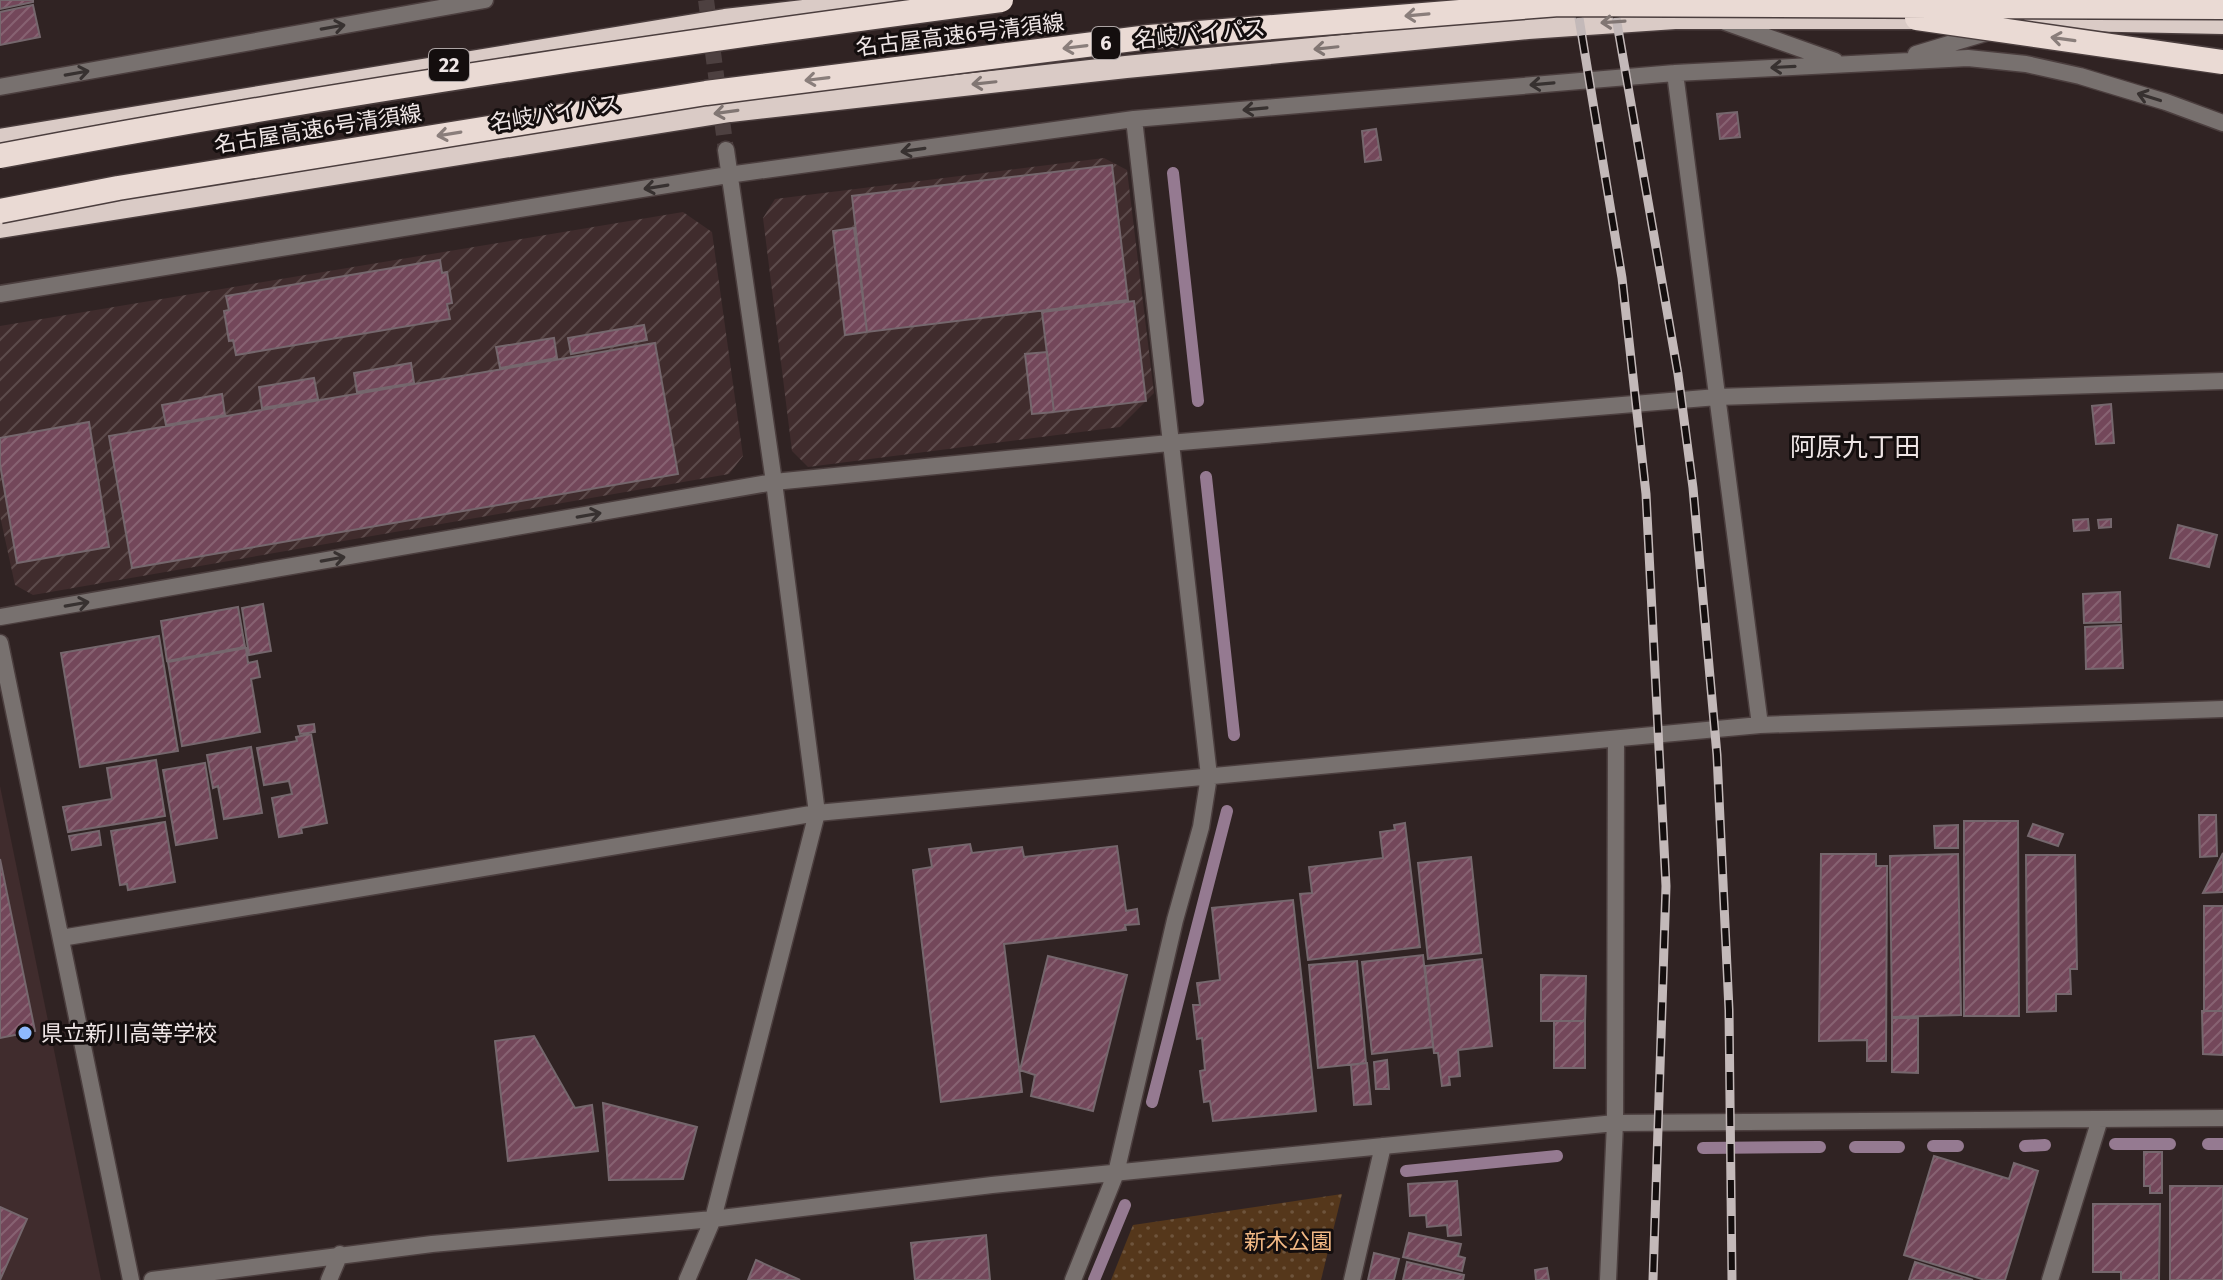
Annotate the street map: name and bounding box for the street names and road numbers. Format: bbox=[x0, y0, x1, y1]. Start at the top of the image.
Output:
street label: 名古屋高速6号清須線 bbox=[854, 9, 1066, 61]
street label: 名岐バイパス bbox=[1133, 14, 1267, 54]
road number: 6 bbox=[1092, 27, 1120, 59]
road number: 22 bbox=[429, 49, 469, 81]
street label: 名岐バイパス bbox=[488, 89, 622, 137]
street label: 名古屋高速6号清須線 bbox=[212, 99, 424, 159]

